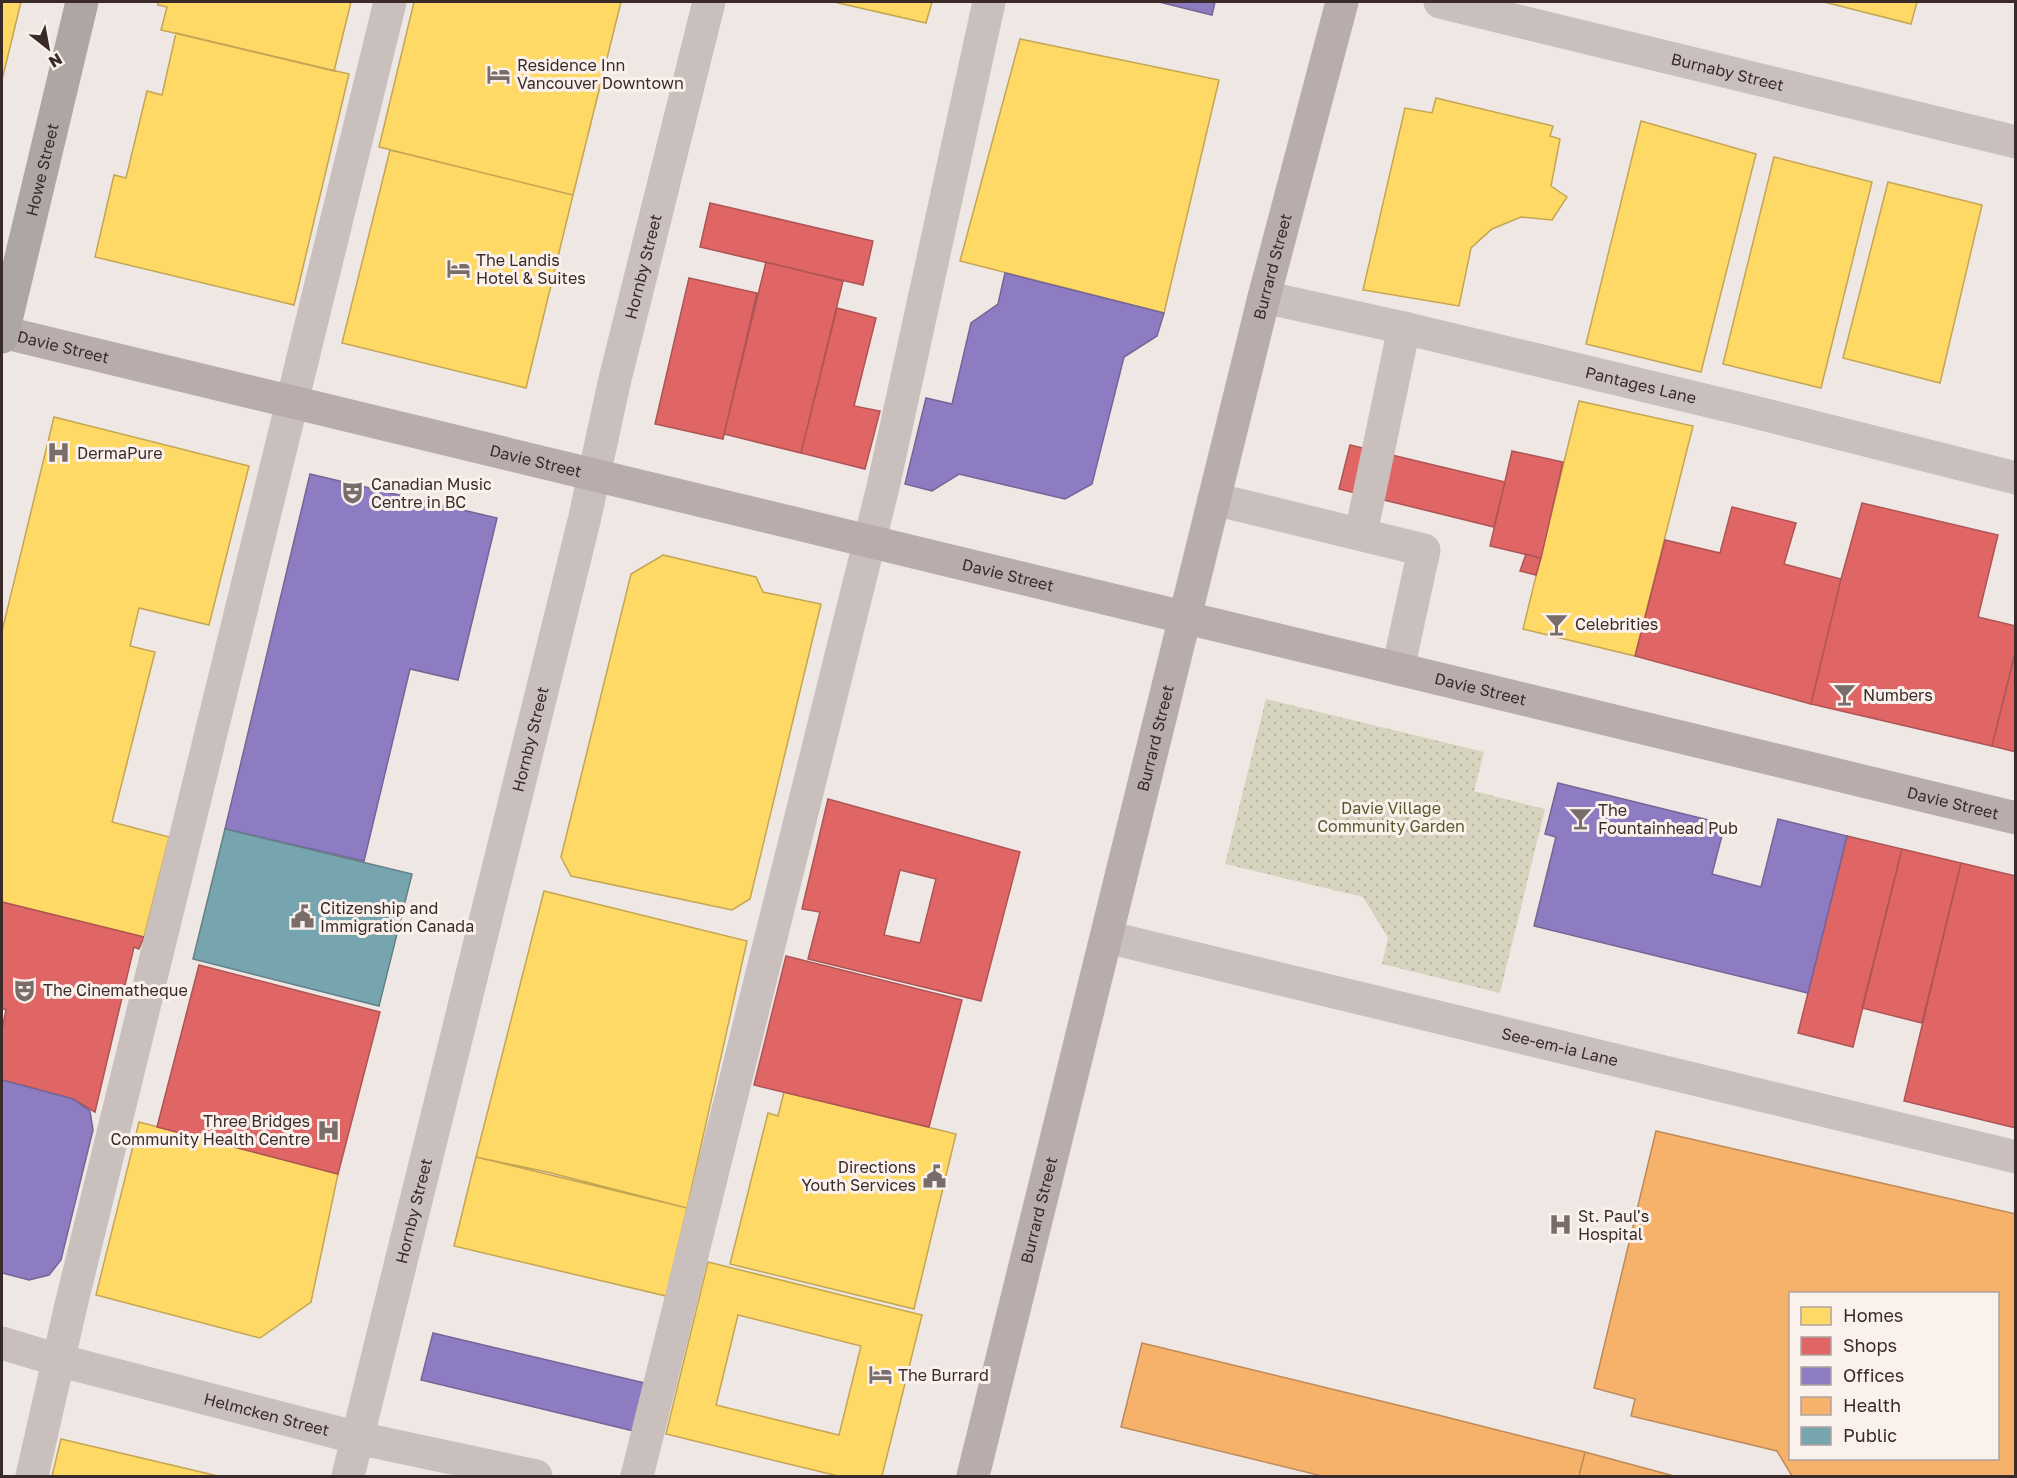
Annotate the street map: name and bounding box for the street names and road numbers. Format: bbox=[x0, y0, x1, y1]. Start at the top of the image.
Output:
street label: Burnaby Street bbox=[1669, 49, 1786, 95]
street label: Howe Street bbox=[21, 121, 63, 218]
street label: Burrard Street bbox=[1249, 211, 1296, 322]
street label: Hornby Street bbox=[620, 212, 666, 321]
street label: Davie Street bbox=[15, 326, 111, 368]
street label: Pantages Lane bbox=[1583, 362, 1698, 408]
street label: Davie Street bbox=[488, 440, 584, 482]
street label: Davie Street bbox=[960, 554, 1056, 596]
street label: Davie Street bbox=[1433, 668, 1529, 710]
street label: Burrard Street bbox=[1132, 683, 1178, 794]
street label: Hornby Street bbox=[507, 684, 553, 794]
street label: Davie Street bbox=[1905, 782, 2001, 824]
street label: See-em-ia Lane bbox=[1500, 1023, 1620, 1070]
street label: Burrard Street bbox=[1016, 1155, 1061, 1265]
street label: Hornby Street bbox=[391, 1156, 436, 1266]
street label: Helmcken Street bbox=[202, 1388, 331, 1440]

